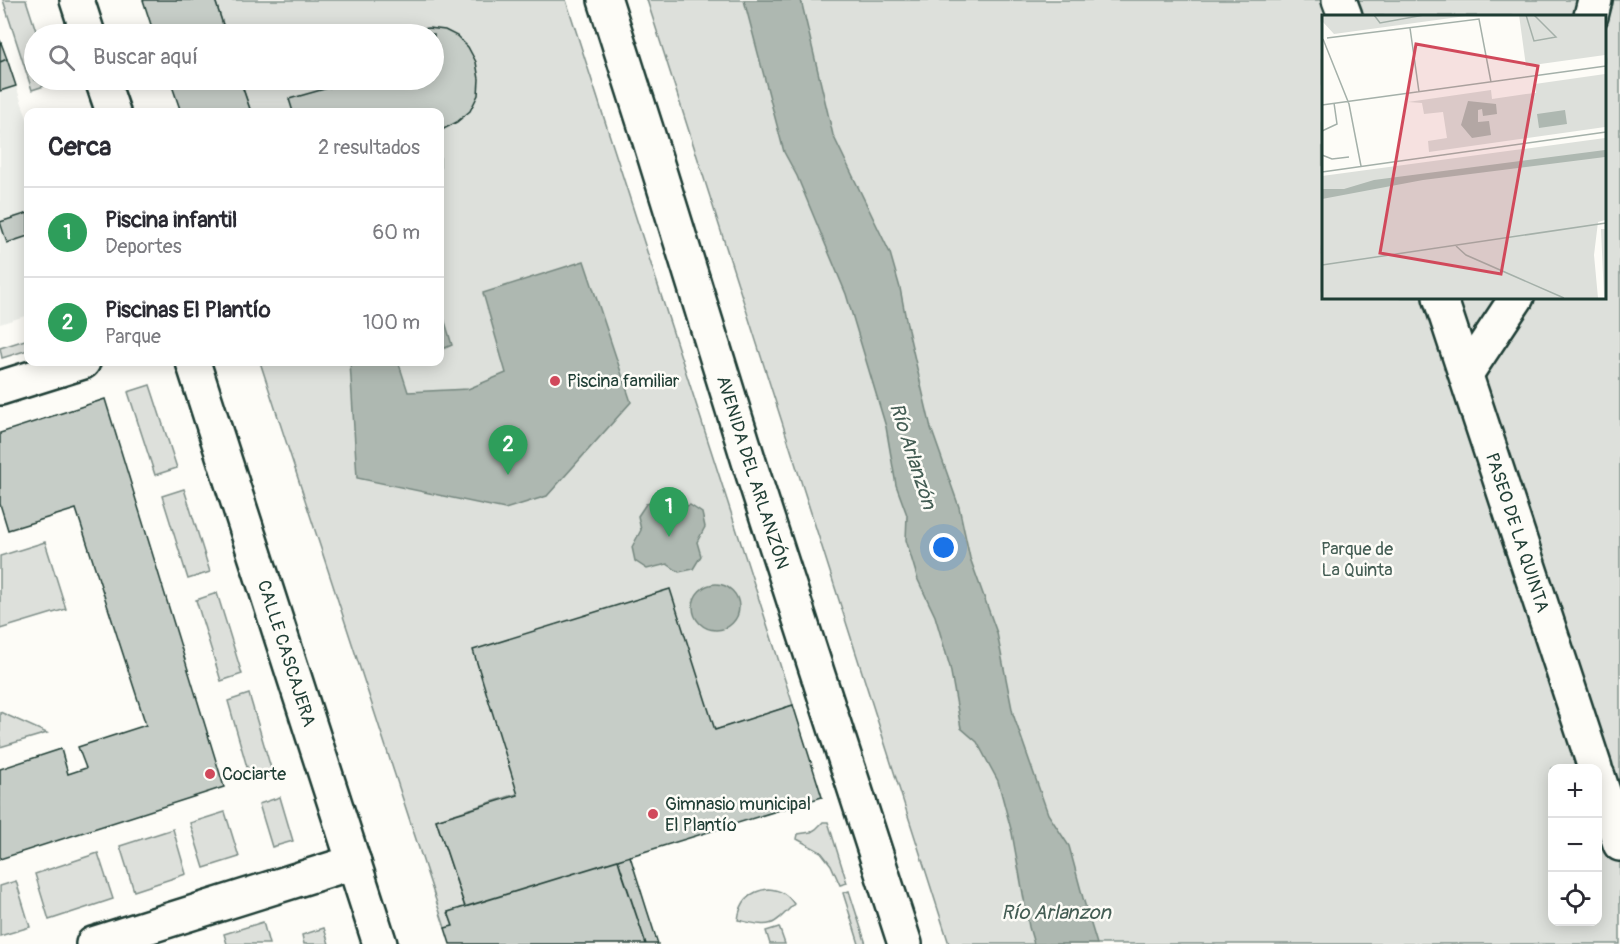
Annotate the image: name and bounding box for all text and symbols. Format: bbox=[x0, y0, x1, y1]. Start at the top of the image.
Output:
inset map bbox=[1322, 15, 1605, 298]
search box bbox=[24, 24, 444, 90]
icon: search bbox=[45, 41, 78, 74]
text: Buscar aquí bbox=[93, 43, 198, 71]
text: Cerca bbox=[48, 131, 111, 163]
text: 2 resultados bbox=[318, 135, 420, 160]
text: Piscina infantil bbox=[105, 206, 237, 234]
text: 1 bbox=[64, 220, 71, 245]
text: 60 m bbox=[373, 220, 420, 245]
text: Deportes bbox=[105, 234, 182, 259]
text: Piscinas El Plantío bbox=[105, 296, 271, 324]
text: 2 bbox=[62, 310, 73, 335]
text: 100 m bbox=[363, 310, 420, 335]
text: Parque bbox=[105, 324, 161, 349]
place label: Piscina familiar bbox=[567, 370, 680, 393]
street label: AVENIDA DEL ARLANZÓN bbox=[712, 373, 794, 572]
marker: Piscina familiar bbox=[548, 374, 562, 388]
water label: Río Arlanzón bbox=[884, 400, 942, 514]
pin: 2 bbox=[488, 426, 528, 475]
street label: PASEO DE LA QUINTA bbox=[1481, 450, 1555, 616]
pin: 1 bbox=[650, 488, 688, 537]
your location bbox=[929, 533, 958, 562]
park label: Parque de La Quinta bbox=[1321, 538, 1393, 582]
street label: CALLE CASCAJERA bbox=[252, 577, 321, 730]
place label: Cociarte bbox=[222, 763, 286, 786]
map controls bbox=[1548, 764, 1602, 926]
button: + bbox=[1548, 764, 1602, 818]
marker: Cociarte bbox=[203, 767, 217, 781]
place label: Gimnasio municipal El Plantío bbox=[665, 793, 811, 837]
marker: Gimnasio municipal El Plantío bbox=[646, 807, 660, 821]
button: − bbox=[1548, 818, 1602, 872]
button: locate bbox=[1548, 872, 1602, 926]
water label: Río Arlanzon bbox=[1001, 900, 1112, 925]

